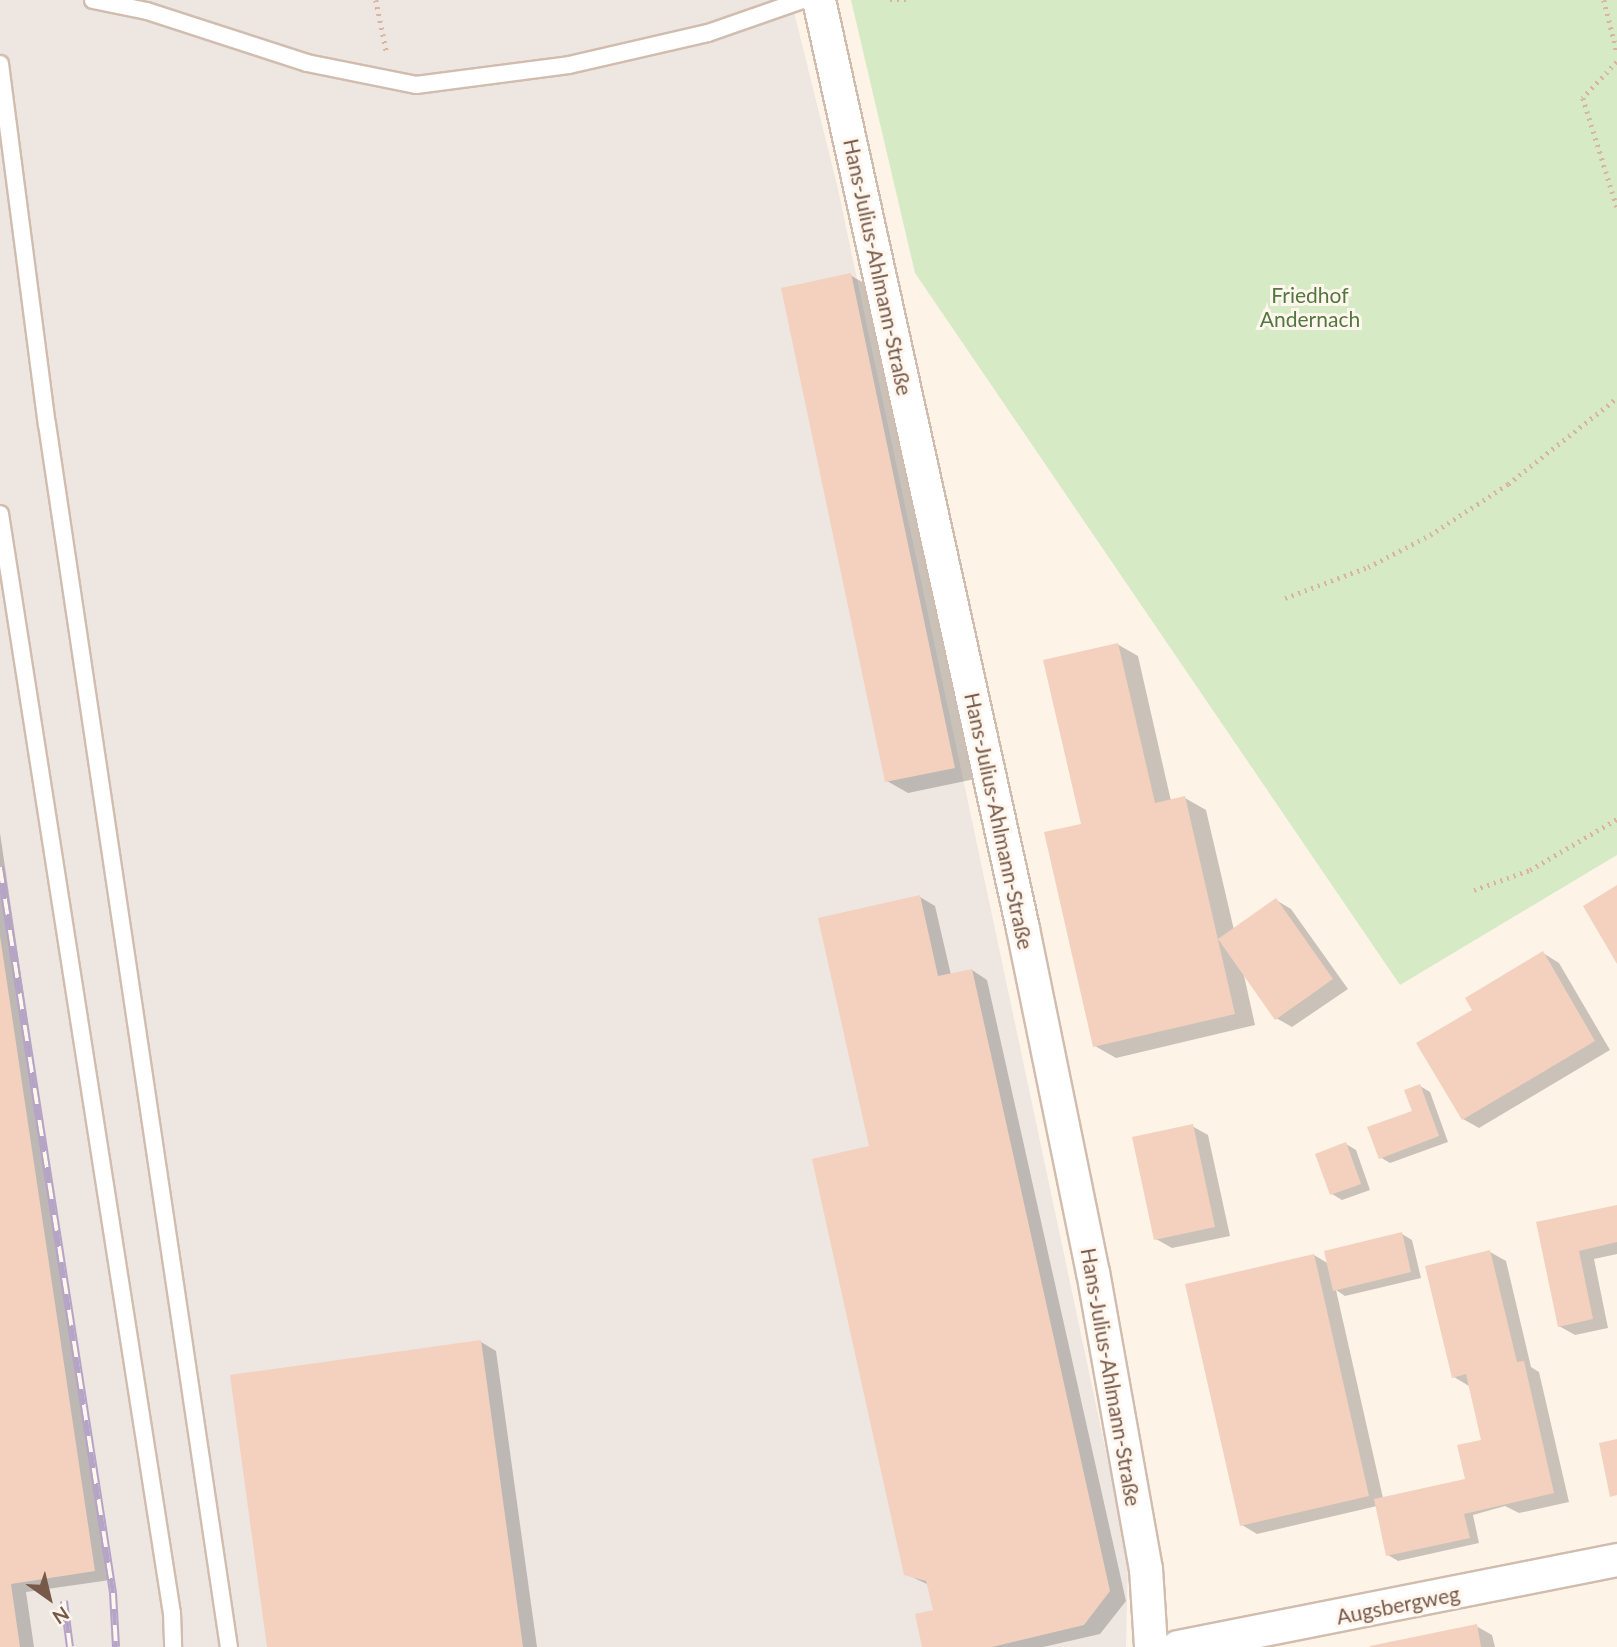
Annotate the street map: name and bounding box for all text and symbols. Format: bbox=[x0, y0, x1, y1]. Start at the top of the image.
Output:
street label: Hans-Julius-Ahlmann-Straße bbox=[838, 136, 918, 398]
park label: Friedhof Andernach bbox=[1260, 282, 1360, 332]
street label: Hans-Julius-Ahlmann-Straße bbox=[959, 690, 1039, 952]
street label: Hans-Julius-Ahlmann-Straße bbox=[1076, 1246, 1146, 1508]
north arrow bbox=[14, 1563, 84, 1633]
street label: Augsbergweg bbox=[1334, 1581, 1462, 1629]
text: N bbox=[49, 1602, 74, 1629]

